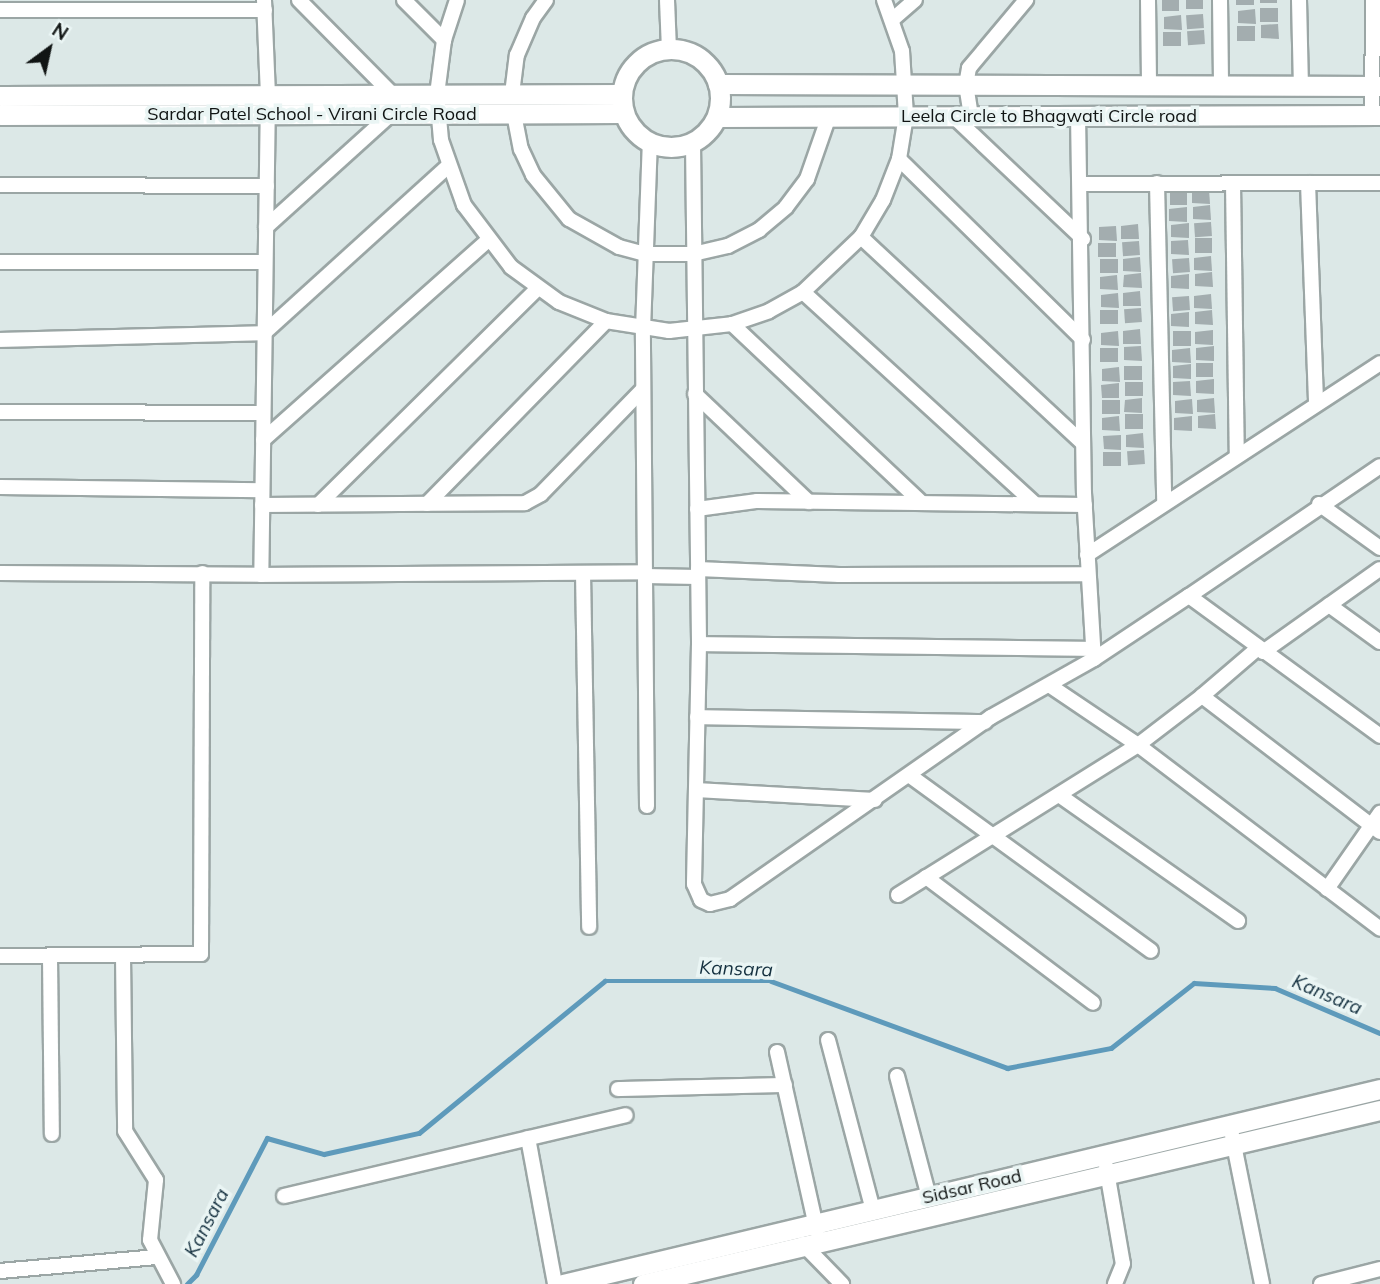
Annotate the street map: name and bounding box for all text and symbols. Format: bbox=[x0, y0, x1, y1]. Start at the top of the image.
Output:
north arrow bbox=[14, 14, 84, 84]
text: N bbox=[48, 17, 73, 45]
street label: Sardar Patel School - Virani Circle Road bbox=[147, 103, 477, 125]
street label: Leela Circle to Bhagwati Circle road bbox=[901, 105, 1197, 127]
water label: Kansara bbox=[699, 956, 773, 982]
water label: Kansara bbox=[1289, 970, 1365, 1020]
street label: Sidsar Road bbox=[920, 1165, 1024, 1209]
water label: Kansara bbox=[180, 1185, 234, 1261]

